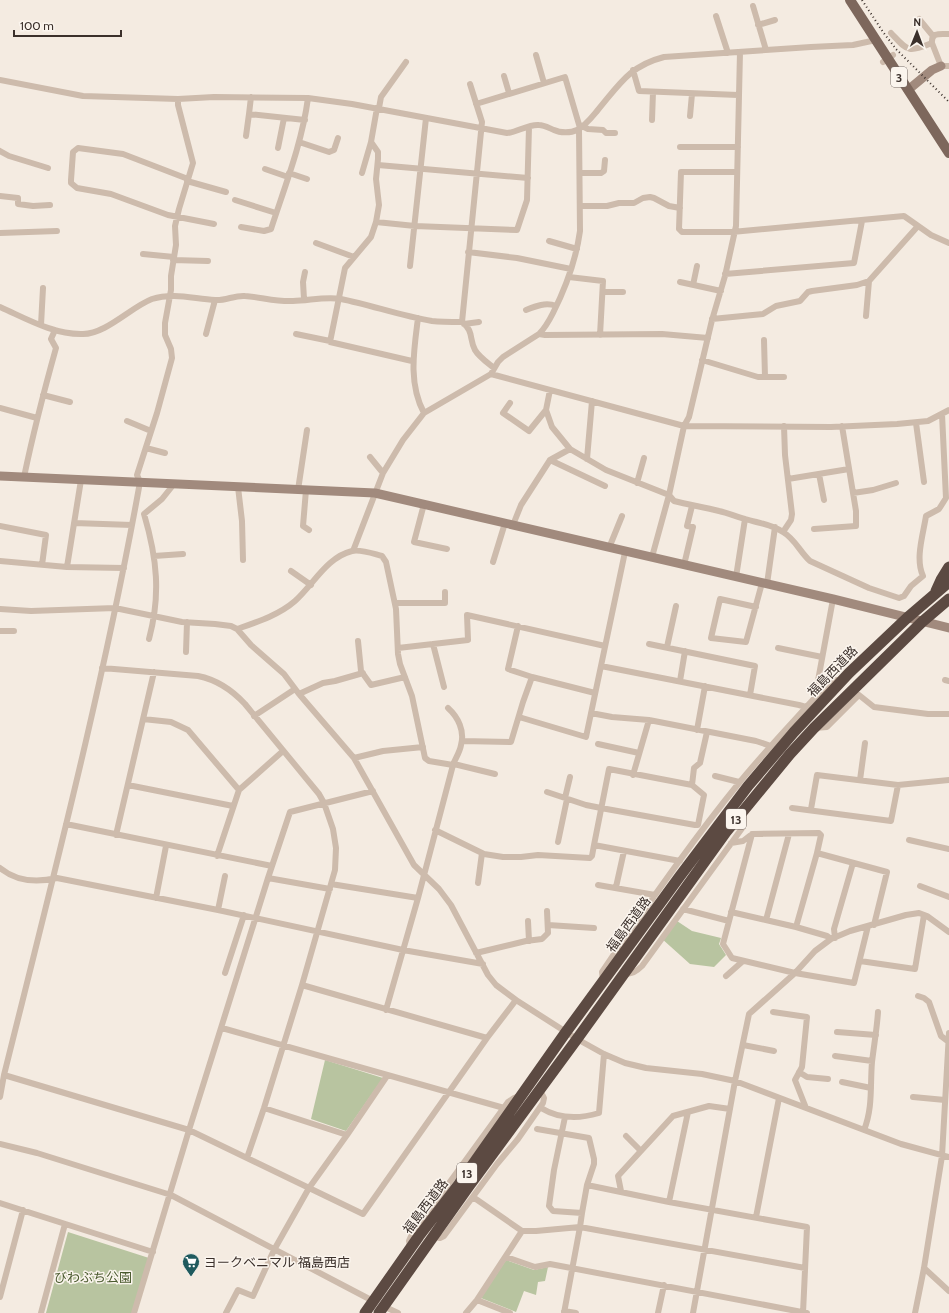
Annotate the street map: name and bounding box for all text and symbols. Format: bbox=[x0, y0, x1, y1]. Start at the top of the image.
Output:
scale bar bbox=[14, 12, 121, 38]
north arrow bbox=[897, 12, 937, 52]
text: N bbox=[913, 15, 921, 29]
text: 100 m bbox=[20, 18, 54, 33]
road number: 3 bbox=[891, 67, 907, 87]
street label: 福島西道路 bbox=[804, 642, 860, 700]
road number: 13 bbox=[726, 809, 746, 829]
street label: 福島西道路 bbox=[602, 893, 654, 955]
road number: 13 bbox=[457, 1163, 477, 1183]
street label: 福島西道路 bbox=[399, 1175, 451, 1237]
supermarket icon: ヨークベニマル 福島西店 bbox=[181, 1252, 201, 1277]
place label: ヨークベニマル 福島西店 bbox=[204, 1254, 350, 1270]
park label: びわぶち公園 bbox=[54, 1269, 132, 1285]

